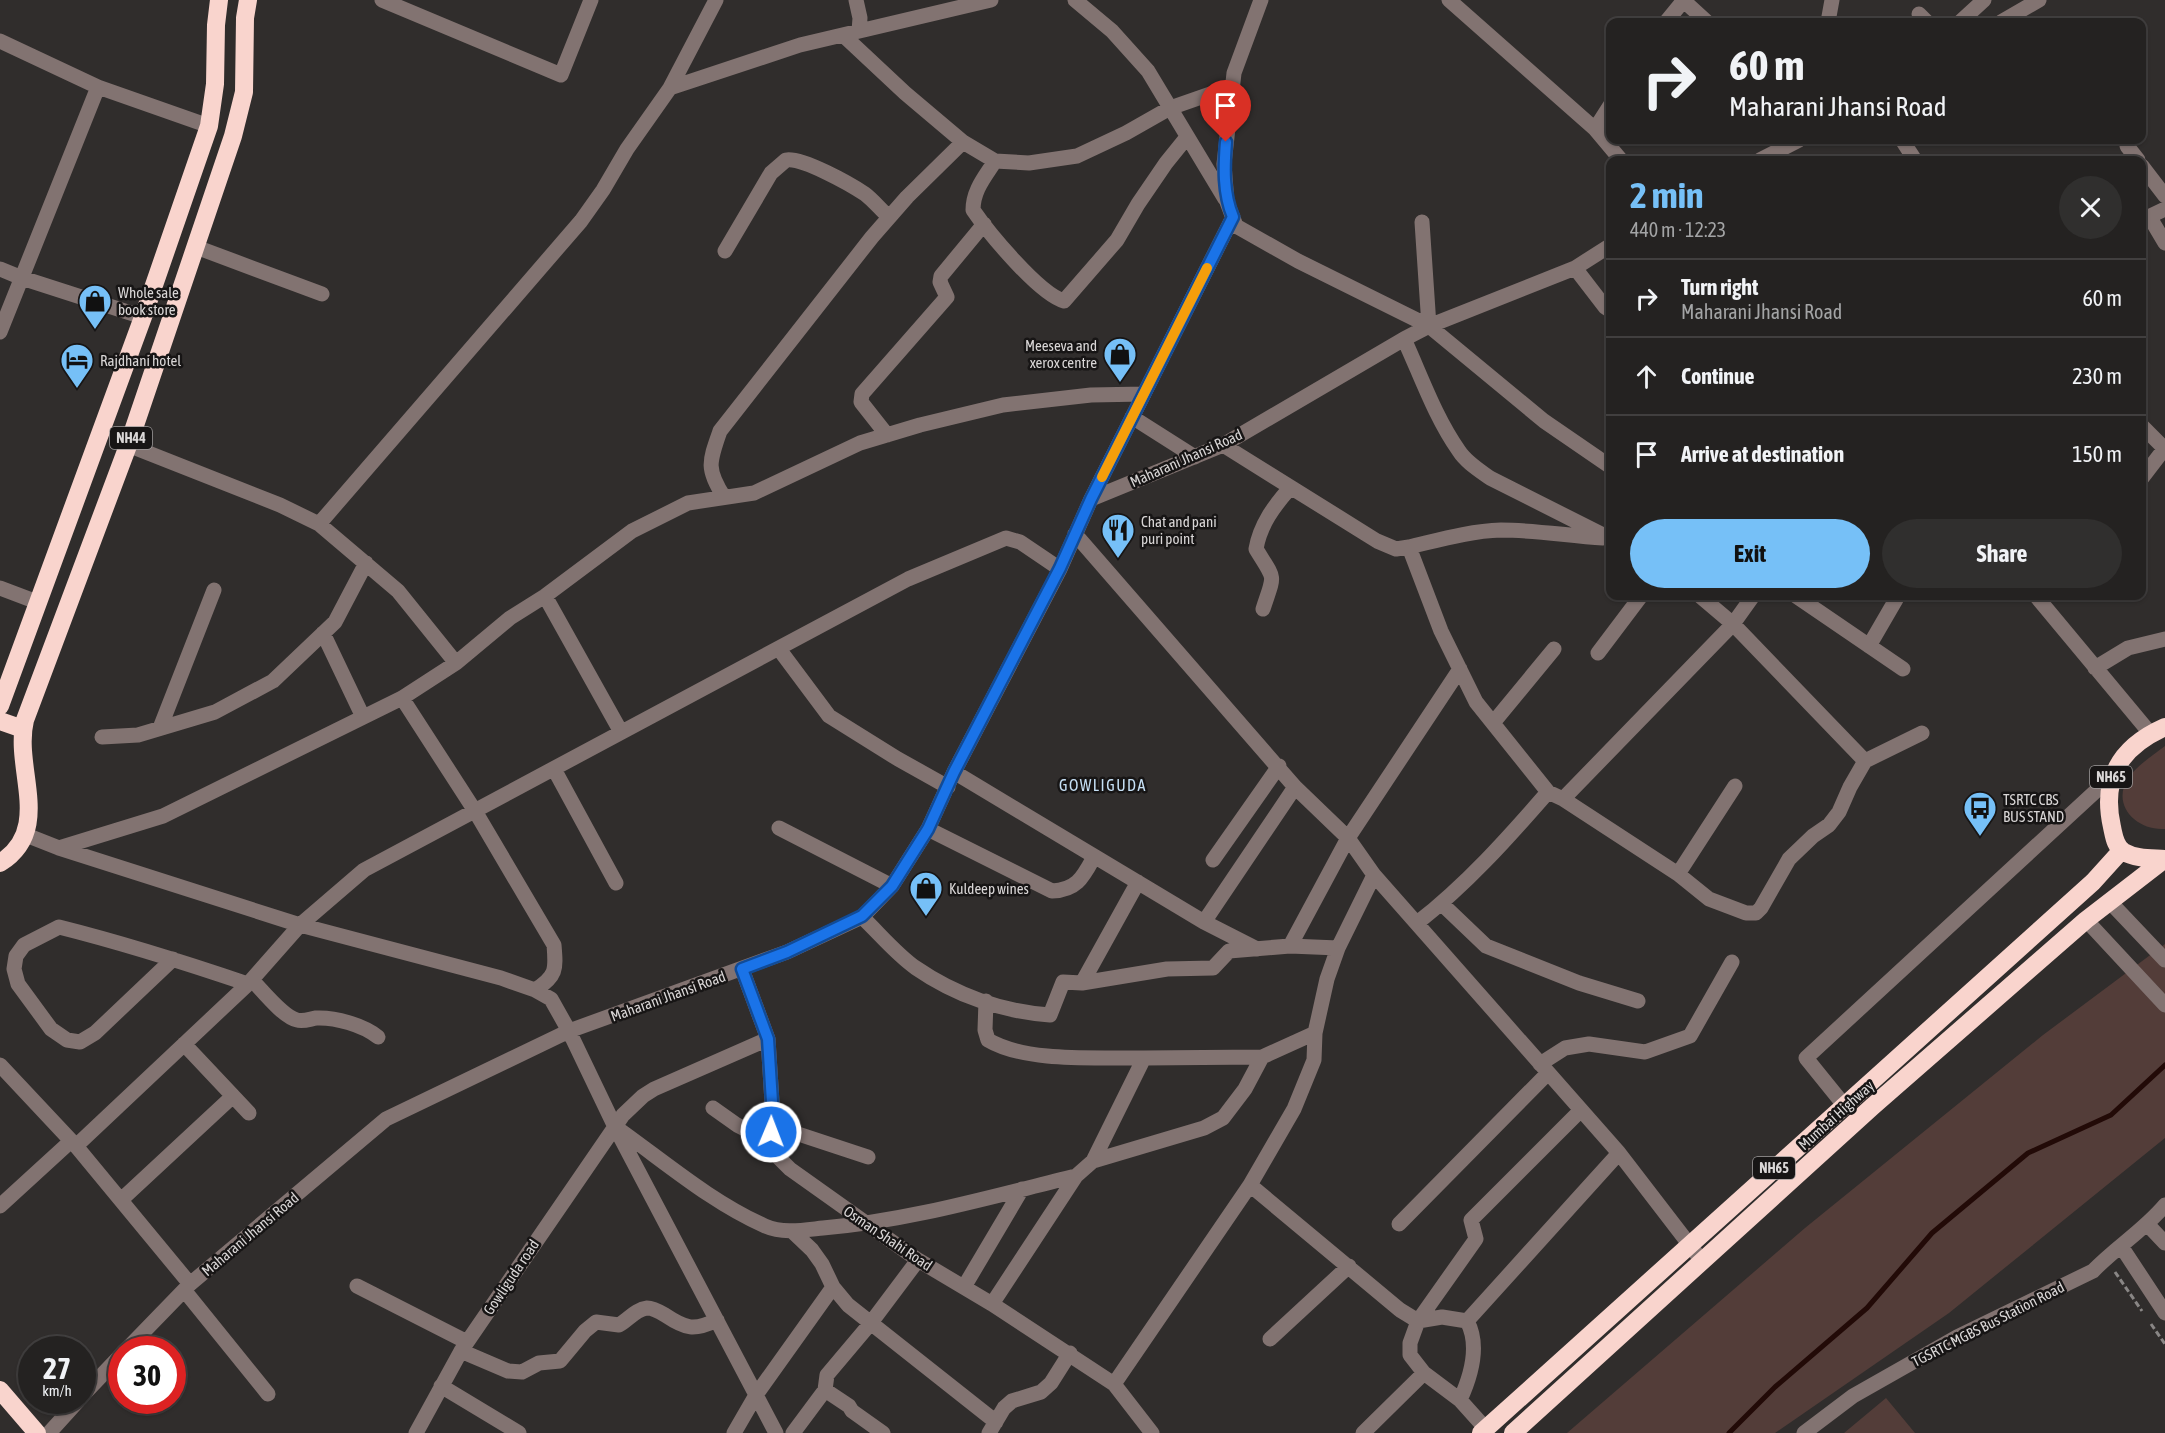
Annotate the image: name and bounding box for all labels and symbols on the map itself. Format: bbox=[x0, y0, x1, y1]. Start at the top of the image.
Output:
pin bbox=[1200, 80, 1251, 142]
shop icon: Whole sale book store bbox=[77, 283, 113, 330]
place label: Whole sale book store bbox=[118, 284, 179, 318]
shop icon: Meeseva and xerox centre bbox=[1102, 336, 1138, 383]
place label: Meeseva and xerox centre bbox=[1025, 337, 1097, 371]
hotel icon: Rajdhani hotel bbox=[59, 342, 95, 389]
place label: Rajdhani hotel bbox=[100, 352, 181, 369]
street label: Maharani Jhansi Road bbox=[1127, 426, 1245, 490]
road number: NH44 bbox=[110, 427, 152, 449]
restaurant icon: Chat and pani puri point bbox=[1100, 512, 1136, 559]
place label: Chat and pani puri point bbox=[1141, 513, 1217, 547]
road number: NH65 bbox=[2090, 766, 2132, 788]
district label: GOWLIGUDA bbox=[1059, 776, 1147, 794]
bus stop icon: TSRTC CBS BUS STAND bbox=[1962, 790, 1998, 837]
place label: TSRTC CBS BUS STAND bbox=[2003, 791, 2064, 825]
shop icon: Kuldeep wines bbox=[908, 870, 944, 917]
place label: Kuldeep wines bbox=[949, 880, 1029, 897]
street label: Maharani Jhansi Road bbox=[608, 967, 728, 1025]
street label: Mumbai Highway bbox=[1795, 1077, 1877, 1153]
position arrow bbox=[739, 1100, 803, 1164]
road number: NH65 bbox=[1753, 1157, 1795, 1179]
street label: Maharani Jhansi Road bbox=[198, 1189, 302, 1279]
street label: Osman Shahi Road bbox=[840, 1202, 936, 1274]
street label: Gowliguda road bbox=[480, 1236, 542, 1318]
street label: TGSRTC MGBS Bus Station Road bbox=[1909, 1278, 2067, 1370]
speed limit sign: 30 bbox=[108, 1336, 186, 1414]

